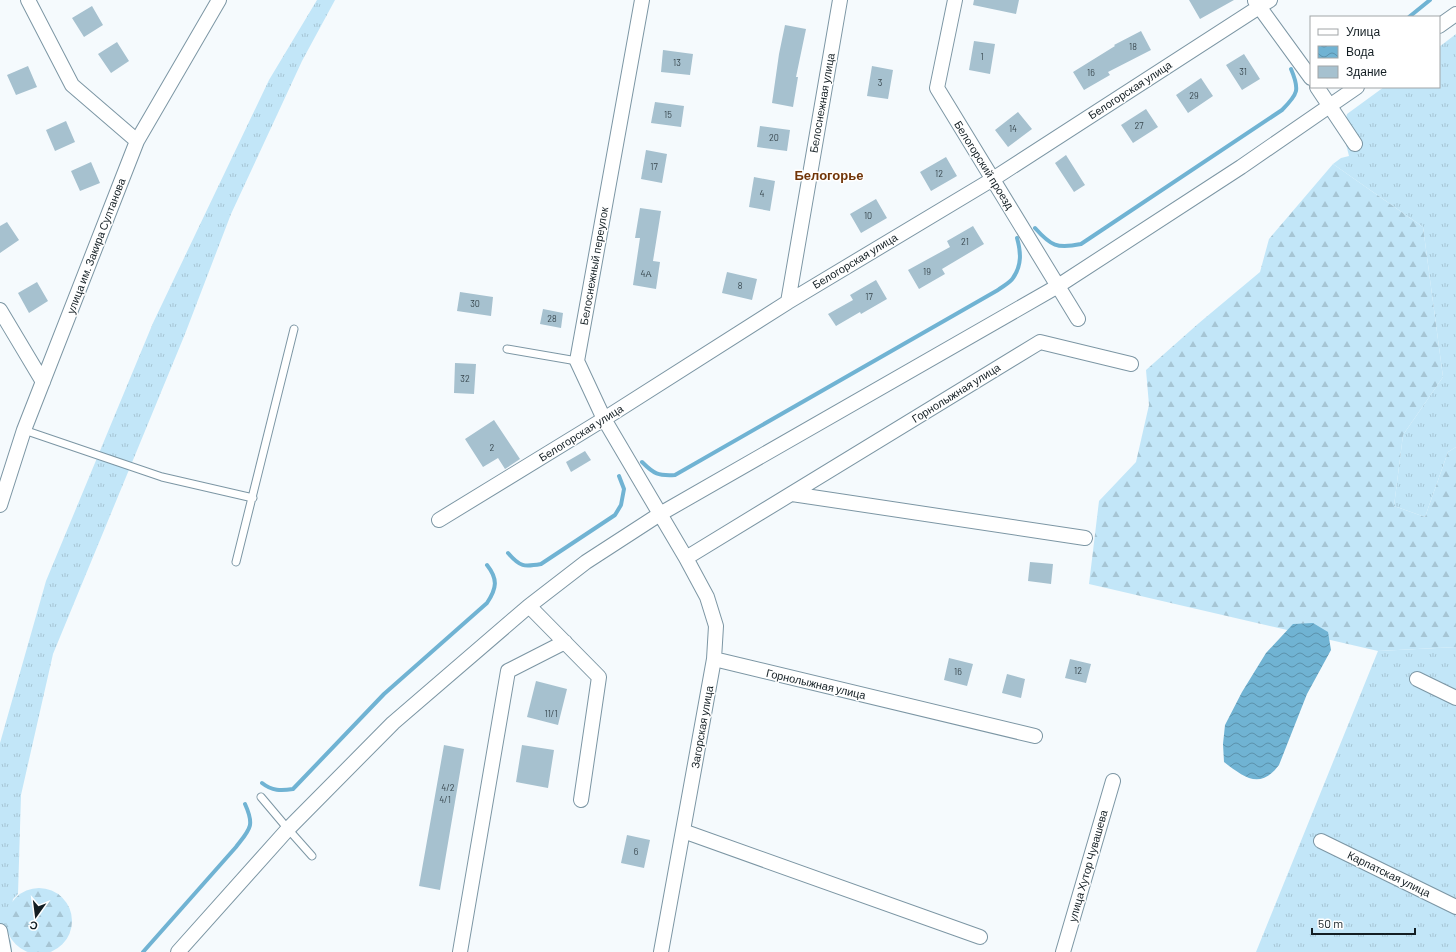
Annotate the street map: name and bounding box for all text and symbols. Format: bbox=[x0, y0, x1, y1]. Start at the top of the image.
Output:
legend bbox=[1310, 16, 1440, 88]
text: Улица bbox=[1346, 24, 1380, 39]
house number: 18 bbox=[1129, 41, 1137, 52]
text: Вода bbox=[1346, 44, 1374, 59]
street label: Белоснежная улица bbox=[806, 51, 837, 154]
house number: 1 bbox=[980, 51, 984, 62]
house number: 13 bbox=[673, 57, 681, 68]
street label: Белогорская улица bbox=[1086, 57, 1175, 121]
text: Здание bbox=[1346, 64, 1387, 79]
house number: 31 bbox=[1239, 66, 1247, 77]
house number: 16 bbox=[1087, 67, 1095, 78]
house number: 3 bbox=[878, 77, 883, 88]
house number: 29 bbox=[1189, 90, 1199, 101]
house number: 15 bbox=[664, 109, 672, 120]
street label: Белогорский проезд bbox=[952, 118, 1017, 212]
house number: 27 bbox=[1134, 120, 1144, 131]
house number: 14 bbox=[1009, 123, 1017, 134]
house number: 20 bbox=[769, 132, 779, 143]
house number: 17 bbox=[650, 161, 658, 172]
district label: Белогорье bbox=[795, 167, 863, 183]
house number: 12 bbox=[935, 168, 943, 179]
street label: улица им. Закира Султанова bbox=[64, 175, 128, 315]
house number: 4 bbox=[760, 188, 765, 199]
street label: Белоснежный переулок bbox=[577, 206, 610, 326]
house number: 10 bbox=[864, 210, 872, 221]
street label: Белогорская улица bbox=[810, 230, 900, 291]
house number: 21 bbox=[961, 236, 969, 247]
house number: 19 bbox=[923, 266, 931, 277]
house number: 4А bbox=[641, 268, 651, 279]
house number: 8 bbox=[738, 280, 743, 291]
house number: 17 bbox=[865, 291, 873, 302]
house number: 30 bbox=[470, 298, 480, 309]
house number: 28 bbox=[547, 313, 557, 324]
street label: Горнолыжная улица bbox=[909, 360, 1003, 425]
house number: 32 bbox=[460, 373, 470, 384]
street label: Белогорская улица bbox=[536, 401, 626, 464]
house number: 2 bbox=[490, 442, 495, 453]
house number: 12 bbox=[1074, 665, 1082, 676]
street label: Горнолыжная улица bbox=[765, 666, 868, 701]
house number: 16 bbox=[954, 666, 962, 677]
street label: Загорская улица bbox=[688, 684, 715, 769]
house number: 11/1 bbox=[544, 708, 558, 719]
house number: 4/2 bbox=[441, 782, 455, 793]
house number: 4/1 bbox=[439, 794, 451, 805]
street label: улица Хутор Чувашева bbox=[1065, 808, 1110, 923]
house number: 6 bbox=[634, 846, 639, 857]
street label: Карпатская улица bbox=[1346, 848, 1434, 900]
north arrow bbox=[16, 896, 56, 936]
scale bar bbox=[1312, 910, 1415, 936]
text: 50 m bbox=[1318, 916, 1343, 930]
text: С bbox=[28, 919, 39, 933]

